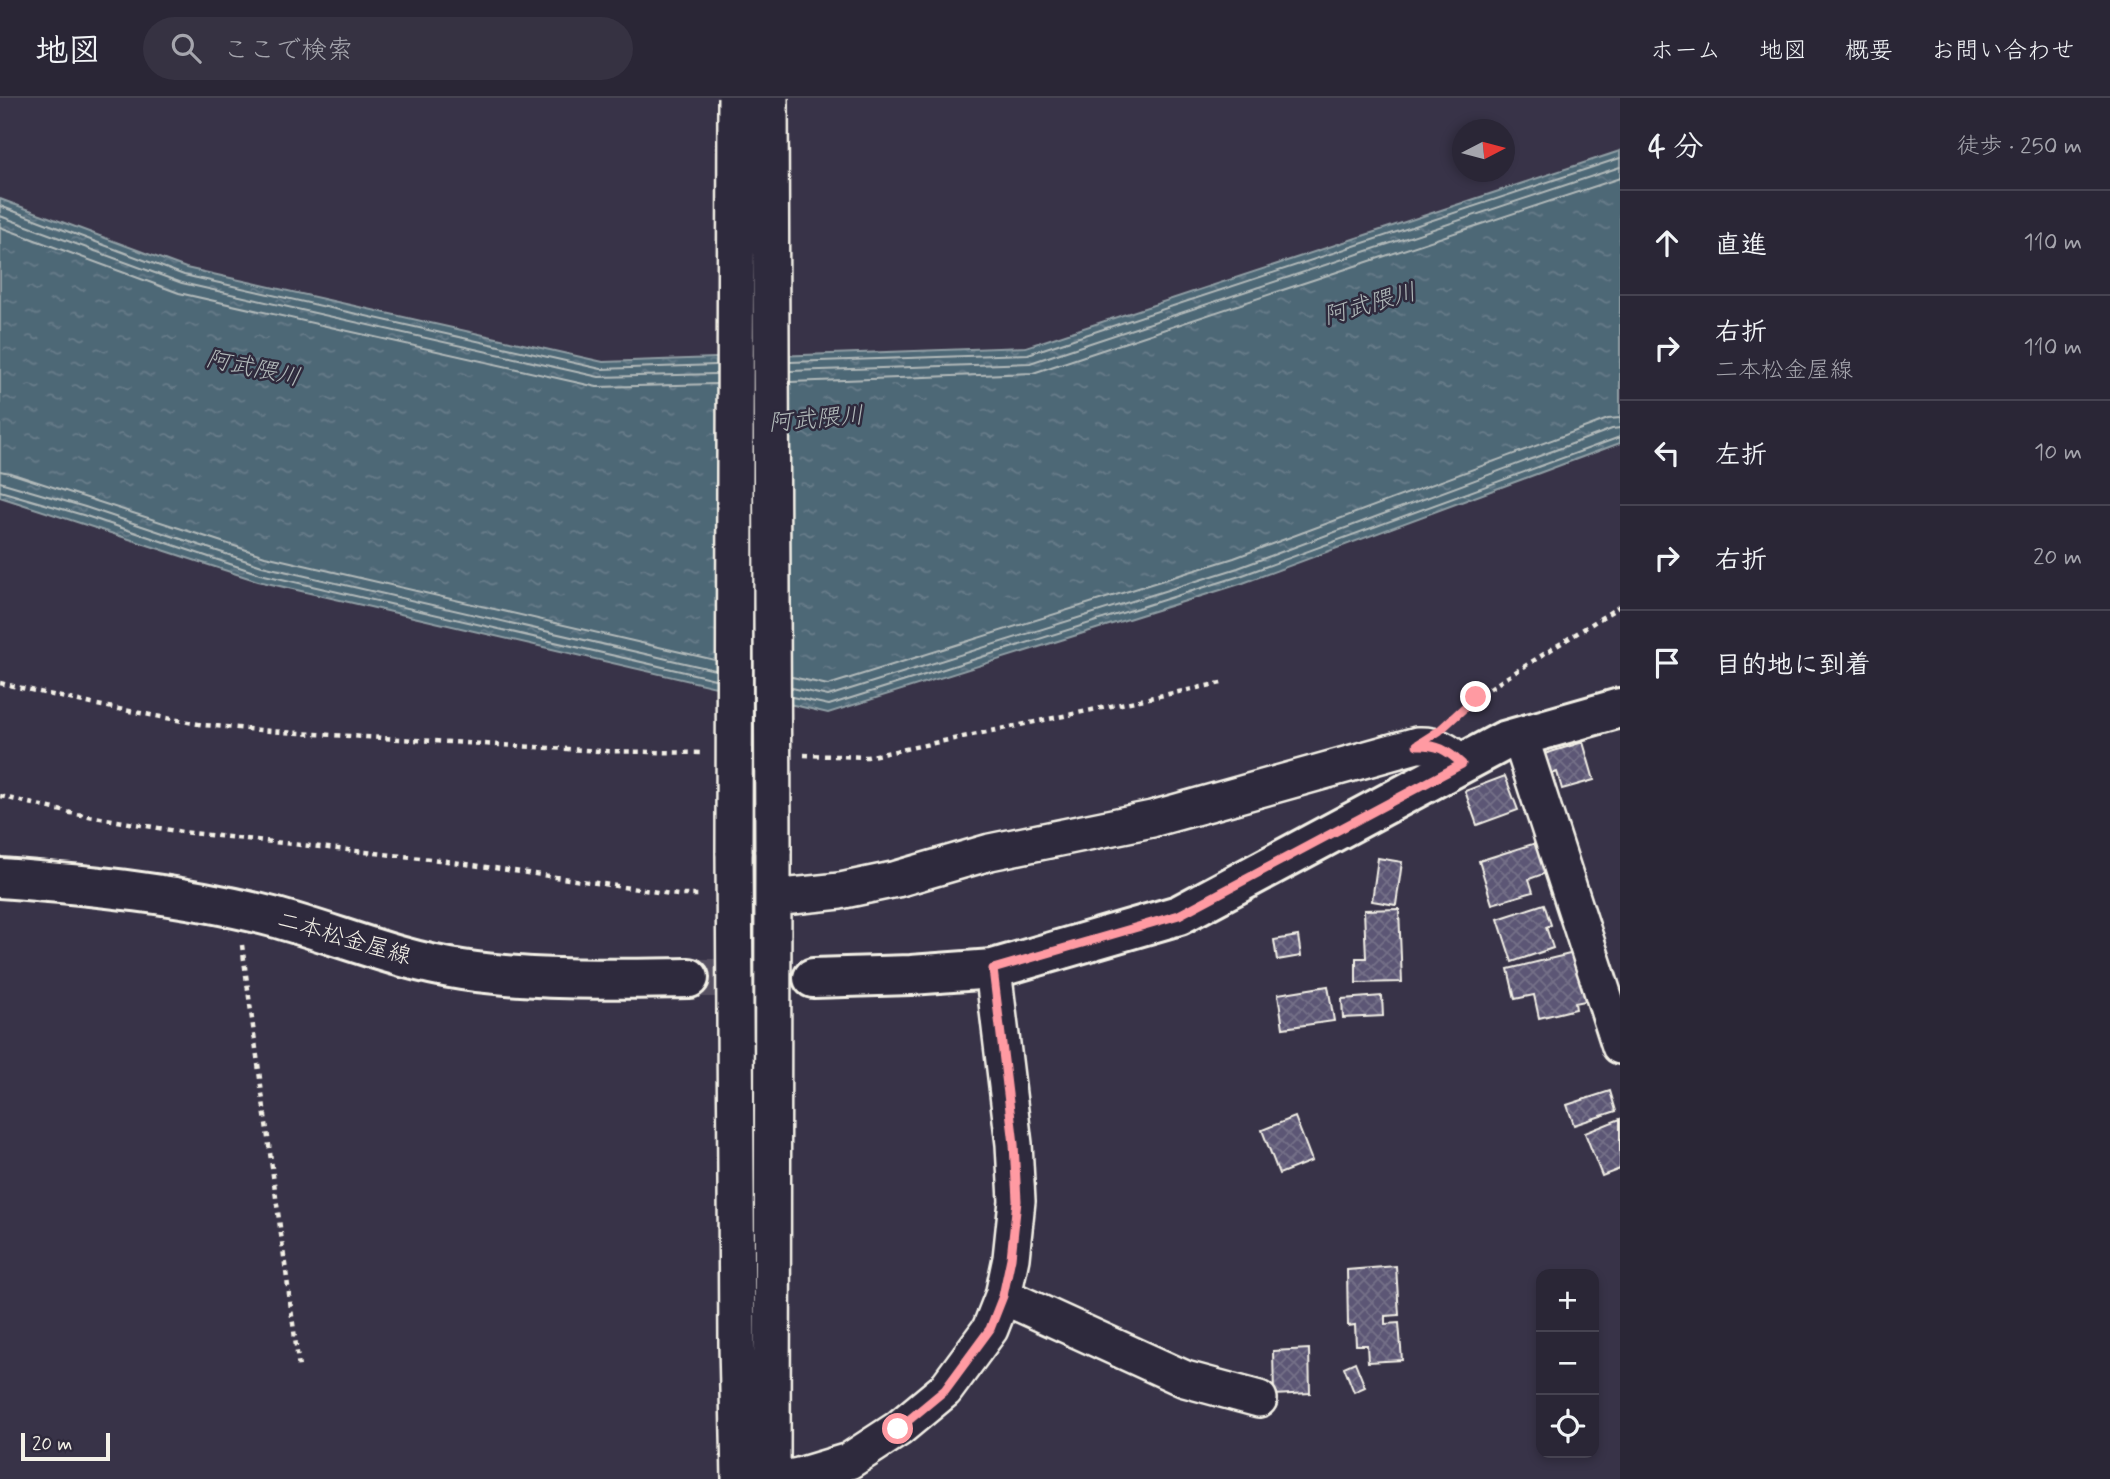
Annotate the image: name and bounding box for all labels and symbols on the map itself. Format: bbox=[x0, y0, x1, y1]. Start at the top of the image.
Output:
north arrow bbox=[1452, 119, 1515, 182]
water label: 阿武隈川 bbox=[1320, 277, 1420, 333]
water label: 阿武隈川 bbox=[203, 344, 303, 394]
water label: 阿武隈川 bbox=[767, 400, 865, 440]
route end bbox=[1460, 681, 1491, 712]
street label: 二本松金屋線 bbox=[274, 906, 414, 972]
route start bbox=[882, 1413, 913, 1444]
scale bar bbox=[21, 1430, 110, 1462]

